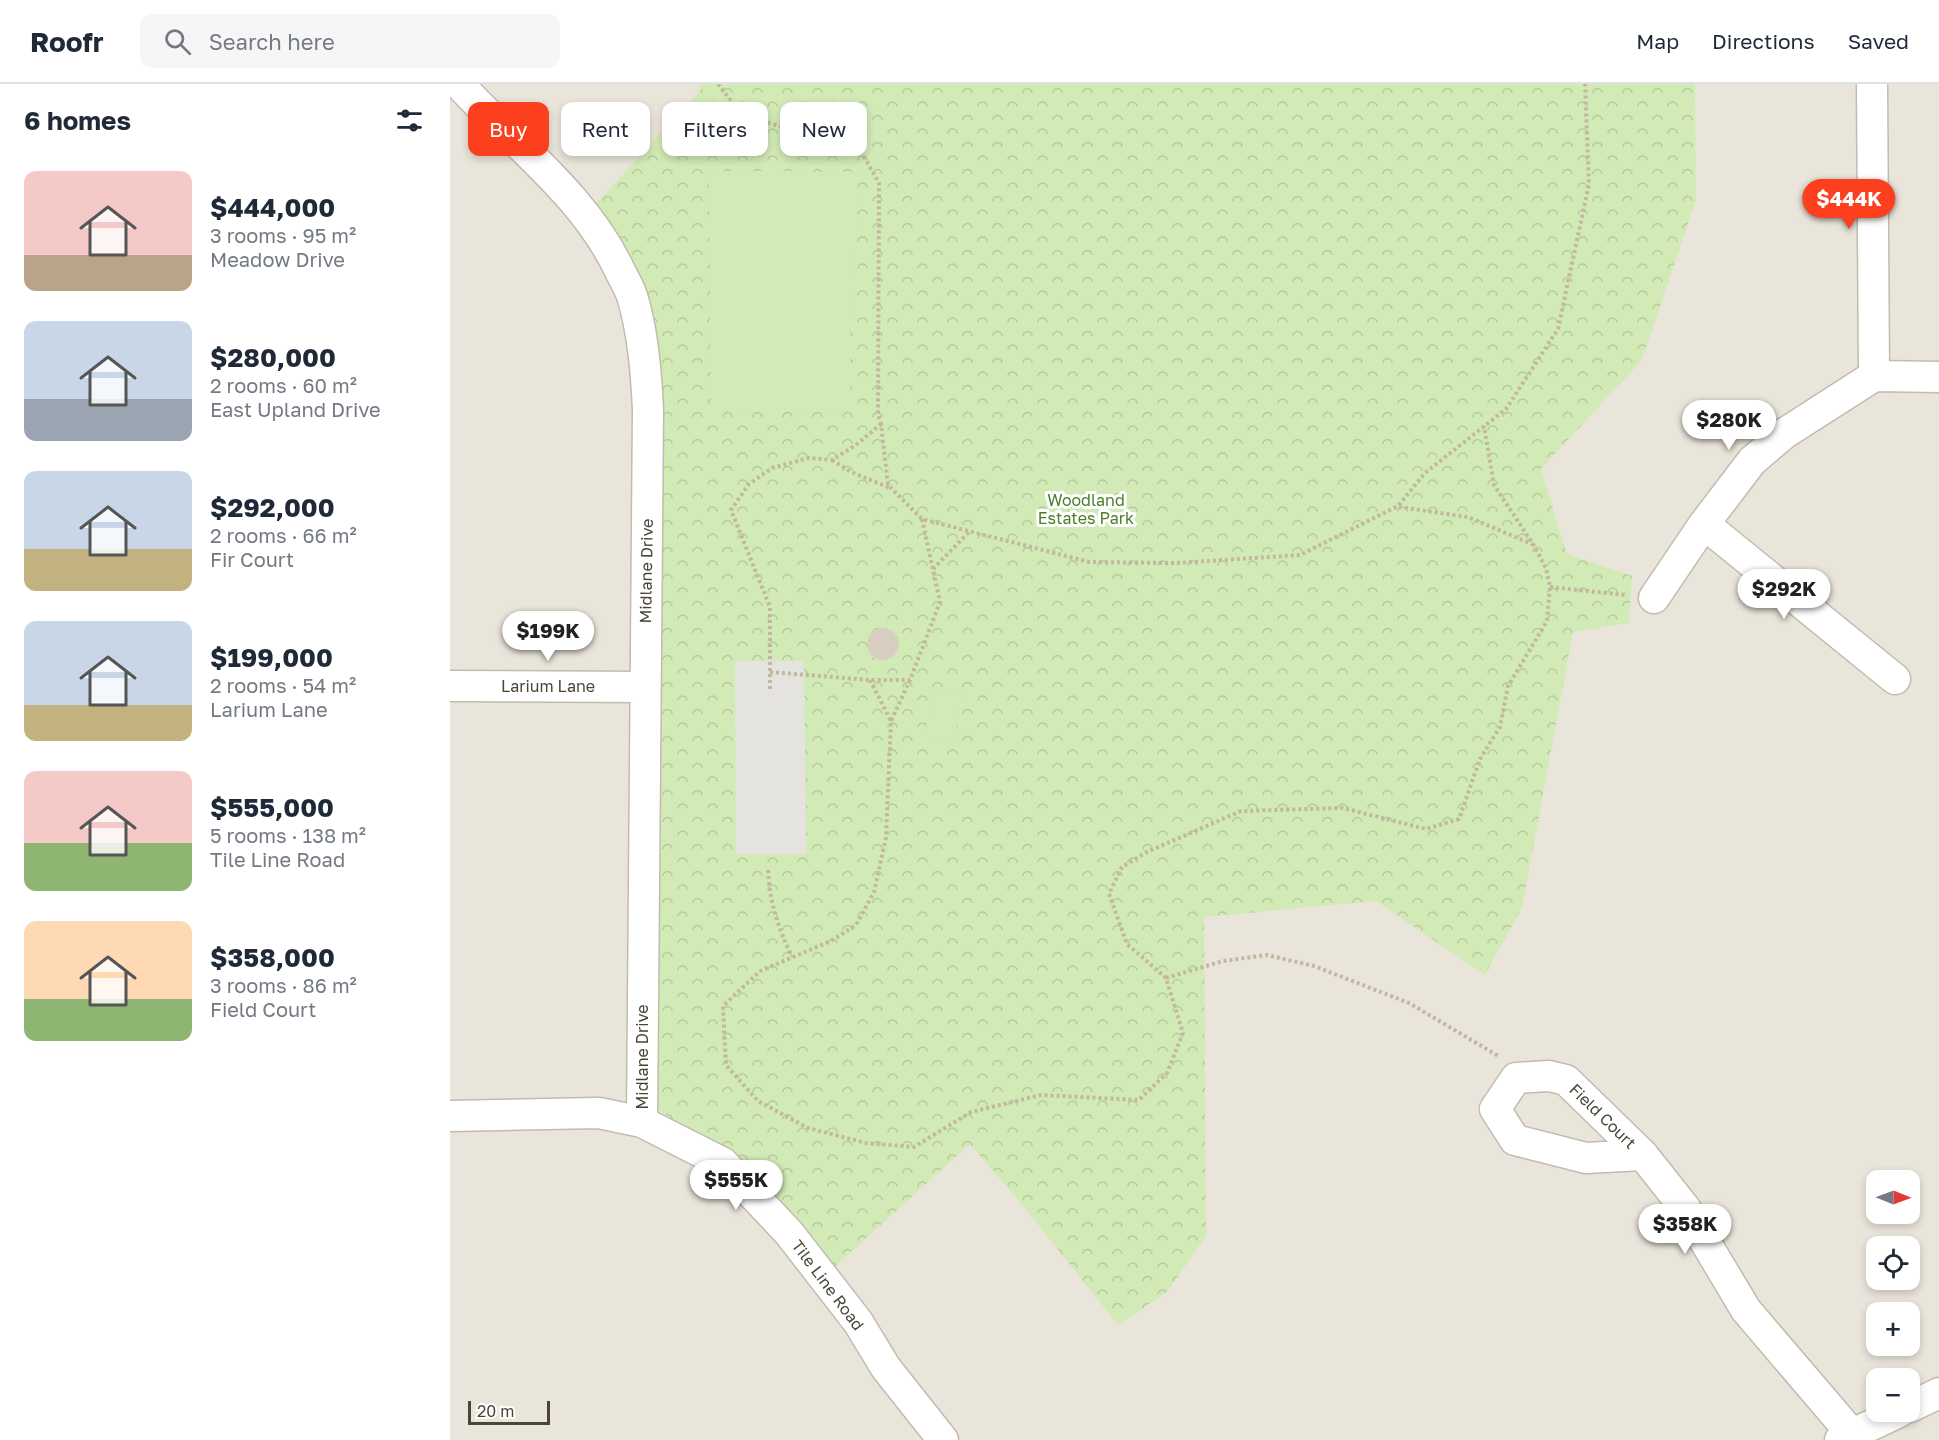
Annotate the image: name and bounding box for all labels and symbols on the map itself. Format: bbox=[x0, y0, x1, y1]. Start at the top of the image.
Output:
pin: $444K bbox=[1807, 179, 1891, 230]
pin: $280K bbox=[1687, 400, 1771, 451]
park label: Woodland Estates Park bbox=[1038, 490, 1134, 528]
street label: Midlane Drive bbox=[635, 518, 657, 624]
pin: $292K bbox=[1742, 569, 1826, 620]
pin: $199K bbox=[506, 611, 590, 662]
street label: Larium Lane bbox=[501, 676, 595, 696]
street label: Midlane Drive bbox=[632, 1005, 652, 1109]
street label: Field Court bbox=[1565, 1079, 1641, 1153]
pin: $555K bbox=[694, 1160, 778, 1211]
north arrow bbox=[1866, 1170, 1920, 1224]
pin: $358K bbox=[1643, 1204, 1727, 1255]
street label: Tile Line Road bbox=[787, 1236, 869, 1334]
scale bar bbox=[468, 1398, 550, 1426]

